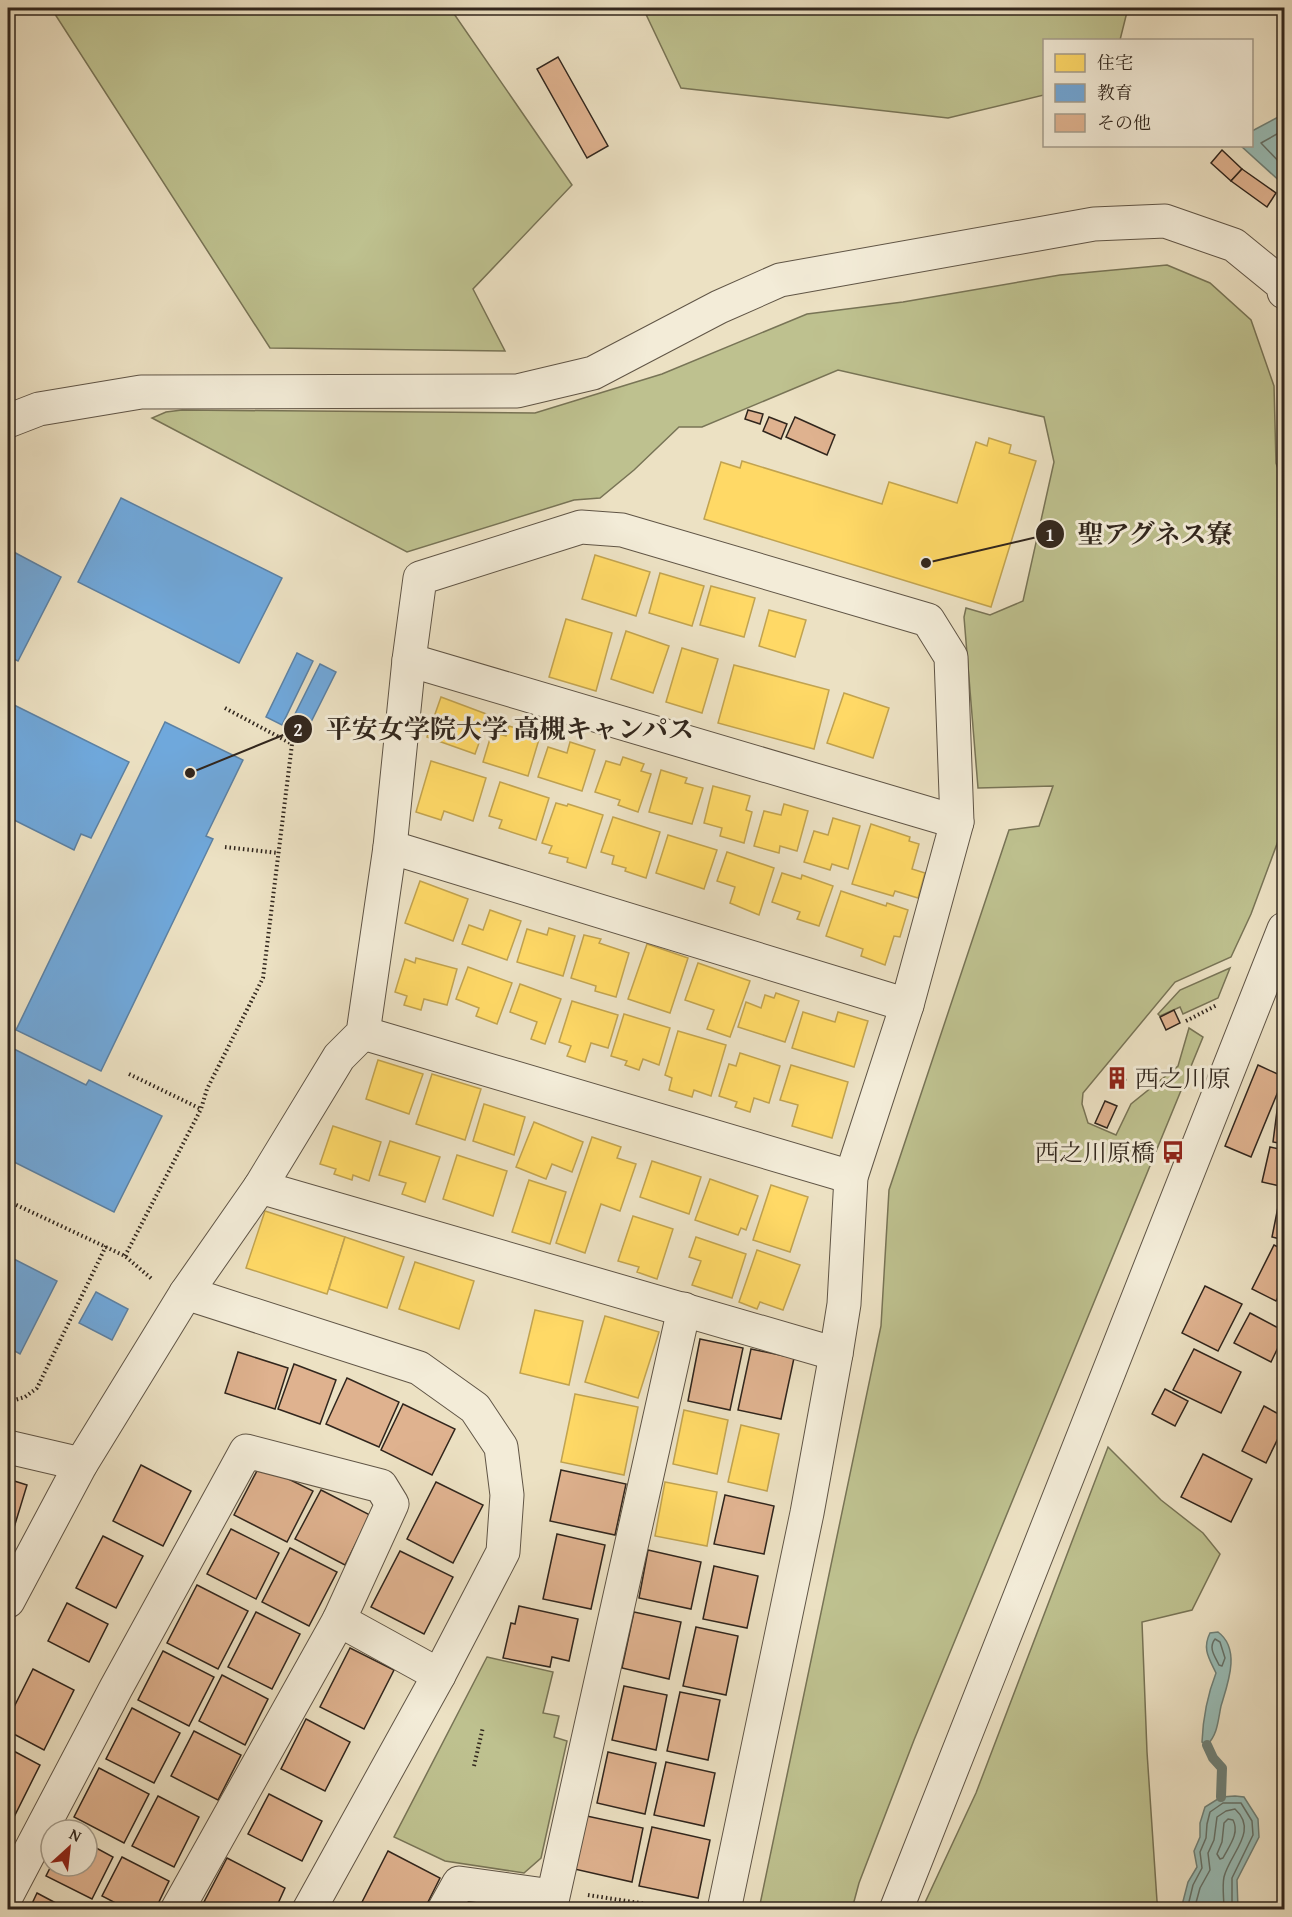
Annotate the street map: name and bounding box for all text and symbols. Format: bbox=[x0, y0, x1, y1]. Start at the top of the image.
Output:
legend bbox=[1043, 39, 1253, 147]
text: 住宅 bbox=[1097, 49, 1133, 76]
text: 教育 bbox=[1097, 79, 1133, 106]
text: その他 bbox=[1097, 109, 1151, 136]
callout: 聖アグネス寮 bbox=[1035, 512, 1245, 556]
text: 聖アグネス寮 bbox=[1078, 514, 1232, 553]
text: 1 bbox=[1045, 521, 1055, 548]
callout: 平安女学院大学 高槻キャンパス bbox=[283, 707, 707, 751]
text: 平安女学院大学 高槻キャンパス bbox=[326, 709, 694, 748]
text: 2 bbox=[293, 716, 303, 743]
place label: 西之川原 bbox=[1135, 1061, 1231, 1096]
building icon: 西之川原 bbox=[1104, 1065, 1130, 1091]
place label: 西之川原橋 bbox=[1035, 1135, 1155, 1170]
bus stop icon: 西之川原橋 bbox=[1160, 1139, 1186, 1165]
north arrow bbox=[39, 1818, 99, 1878]
text: N bbox=[66, 1822, 86, 1848]

